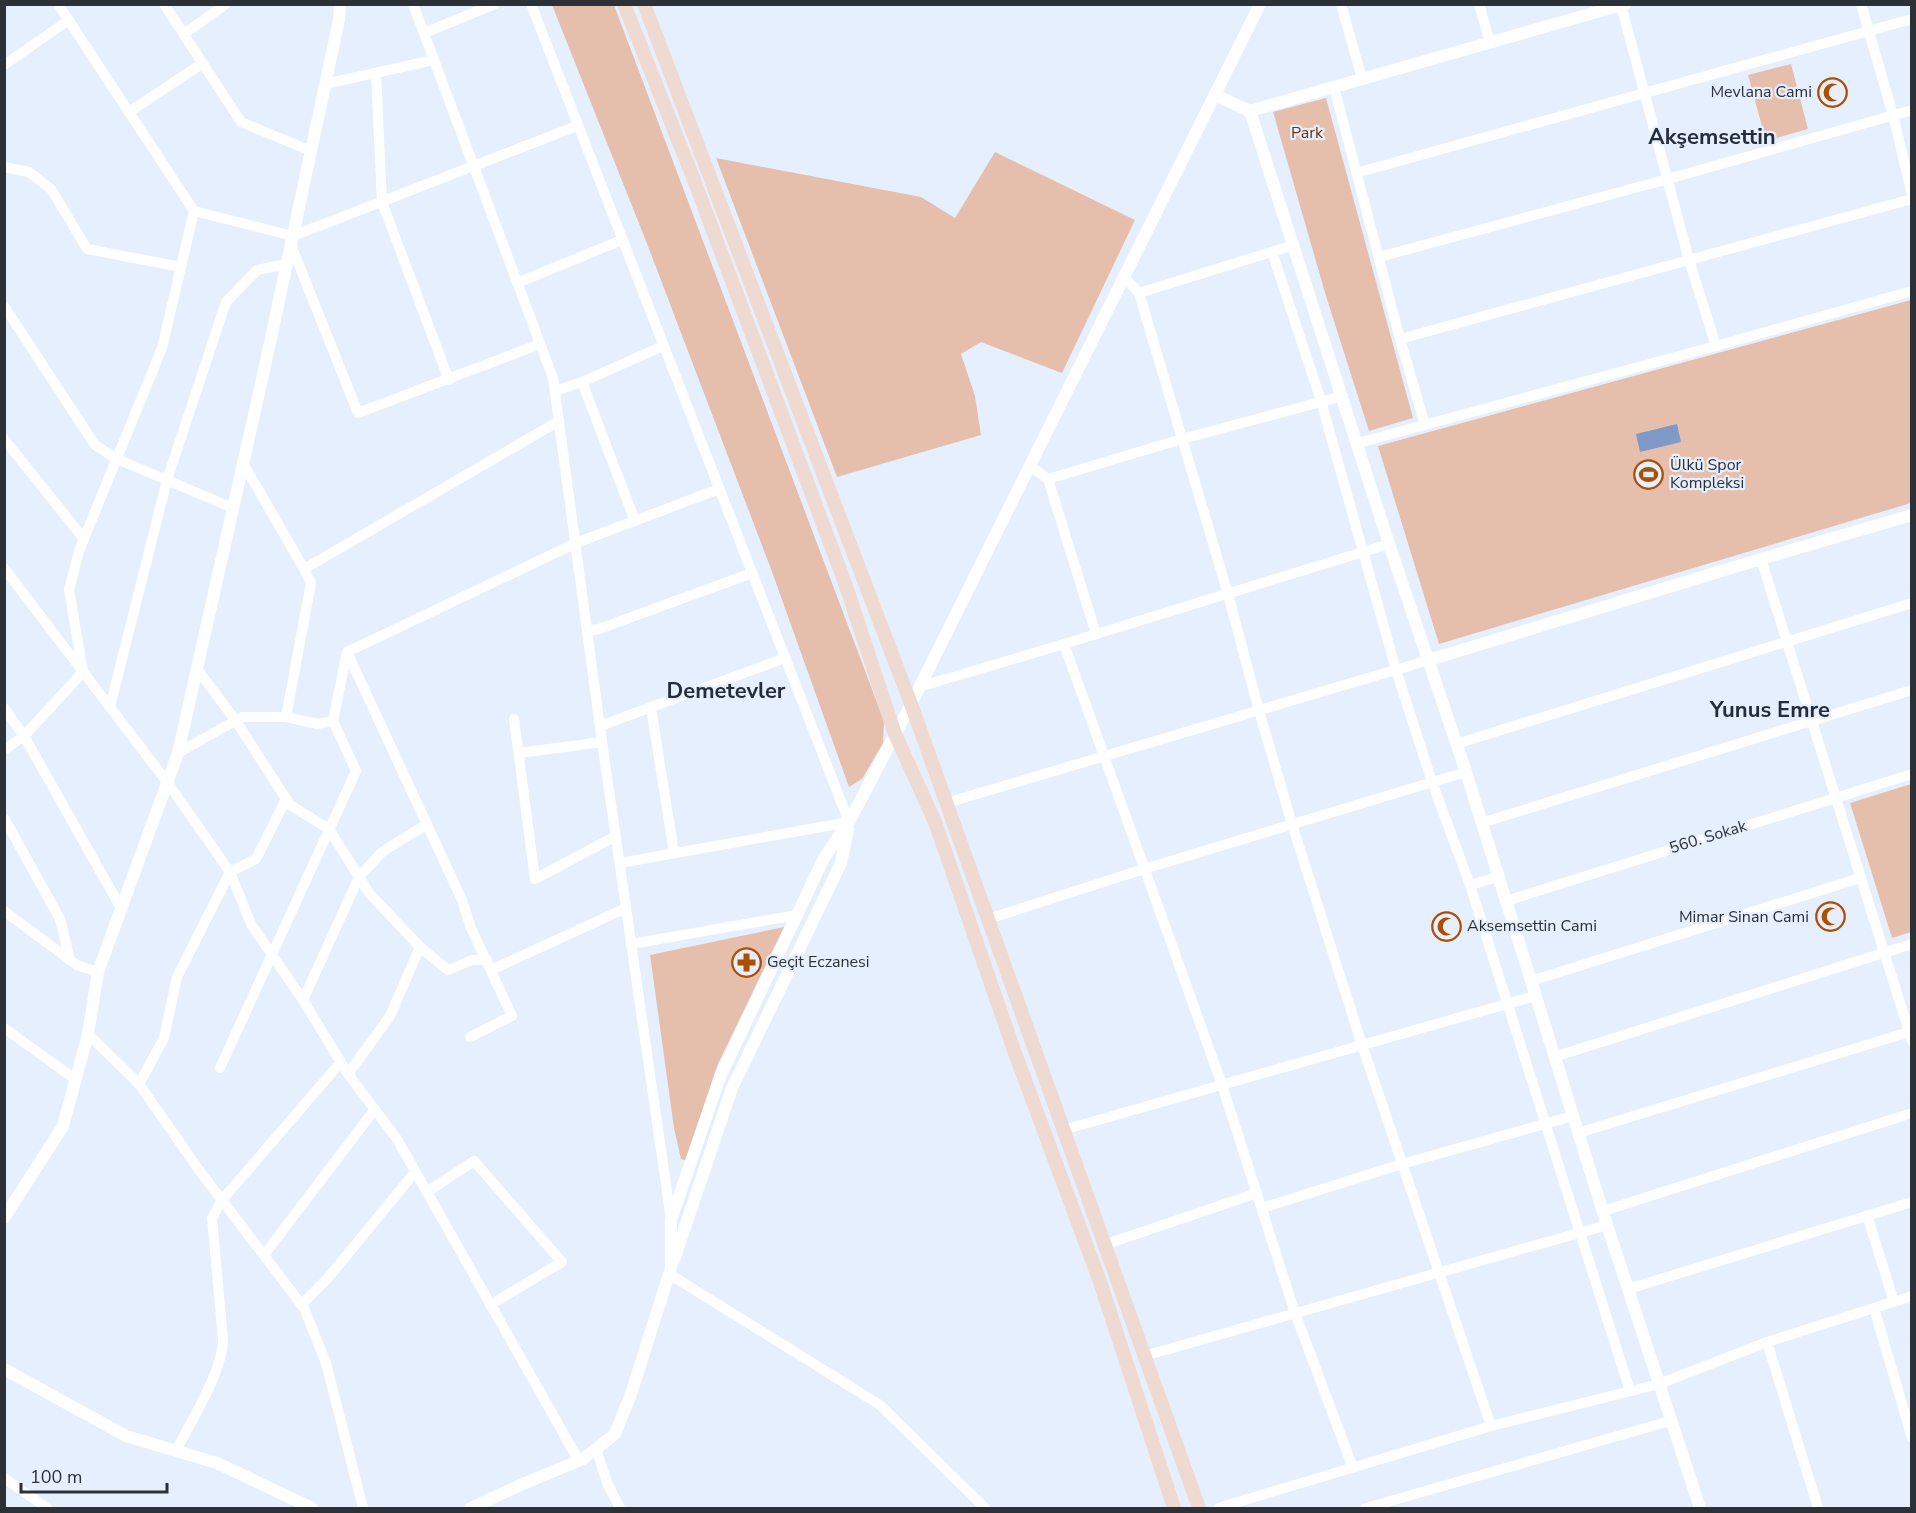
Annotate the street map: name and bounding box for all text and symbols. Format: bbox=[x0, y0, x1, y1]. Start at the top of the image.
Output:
mosque icon: Mevlana Cami bbox=[1817, 76, 1849, 108]
place label: Mevlana Cami bbox=[1710, 81, 1812, 103]
park label: Park bbox=[1291, 122, 1324, 144]
district label: Akşemsettin bbox=[1648, 122, 1776, 152]
place label: Ülkü Spor Kompleksi bbox=[1670, 454, 1744, 494]
sports icon: Ülkü Spor Kompleksi bbox=[1633, 458, 1665, 490]
district label: Demetevler bbox=[667, 676, 786, 706]
district label: Yunus Emre bbox=[1709, 695, 1830, 725]
street label: 560. Sokak bbox=[1667, 815, 1750, 859]
mosque icon: Mimar Sinan Cami bbox=[1814, 901, 1846, 933]
place label: Mimar Sinan Cami bbox=[1679, 906, 1809, 928]
mosque icon: Aksemsettin Cami bbox=[1430, 910, 1462, 942]
place label: Aksemsettin Cami bbox=[1467, 915, 1597, 937]
pharmacy icon: Geçit Eczanesi bbox=[730, 946, 762, 978]
place label: Geçit Eczanesi bbox=[767, 951, 869, 973]
scale bar bbox=[21, 1456, 166, 1494]
text: 100 m bbox=[30, 1465, 82, 1489]

